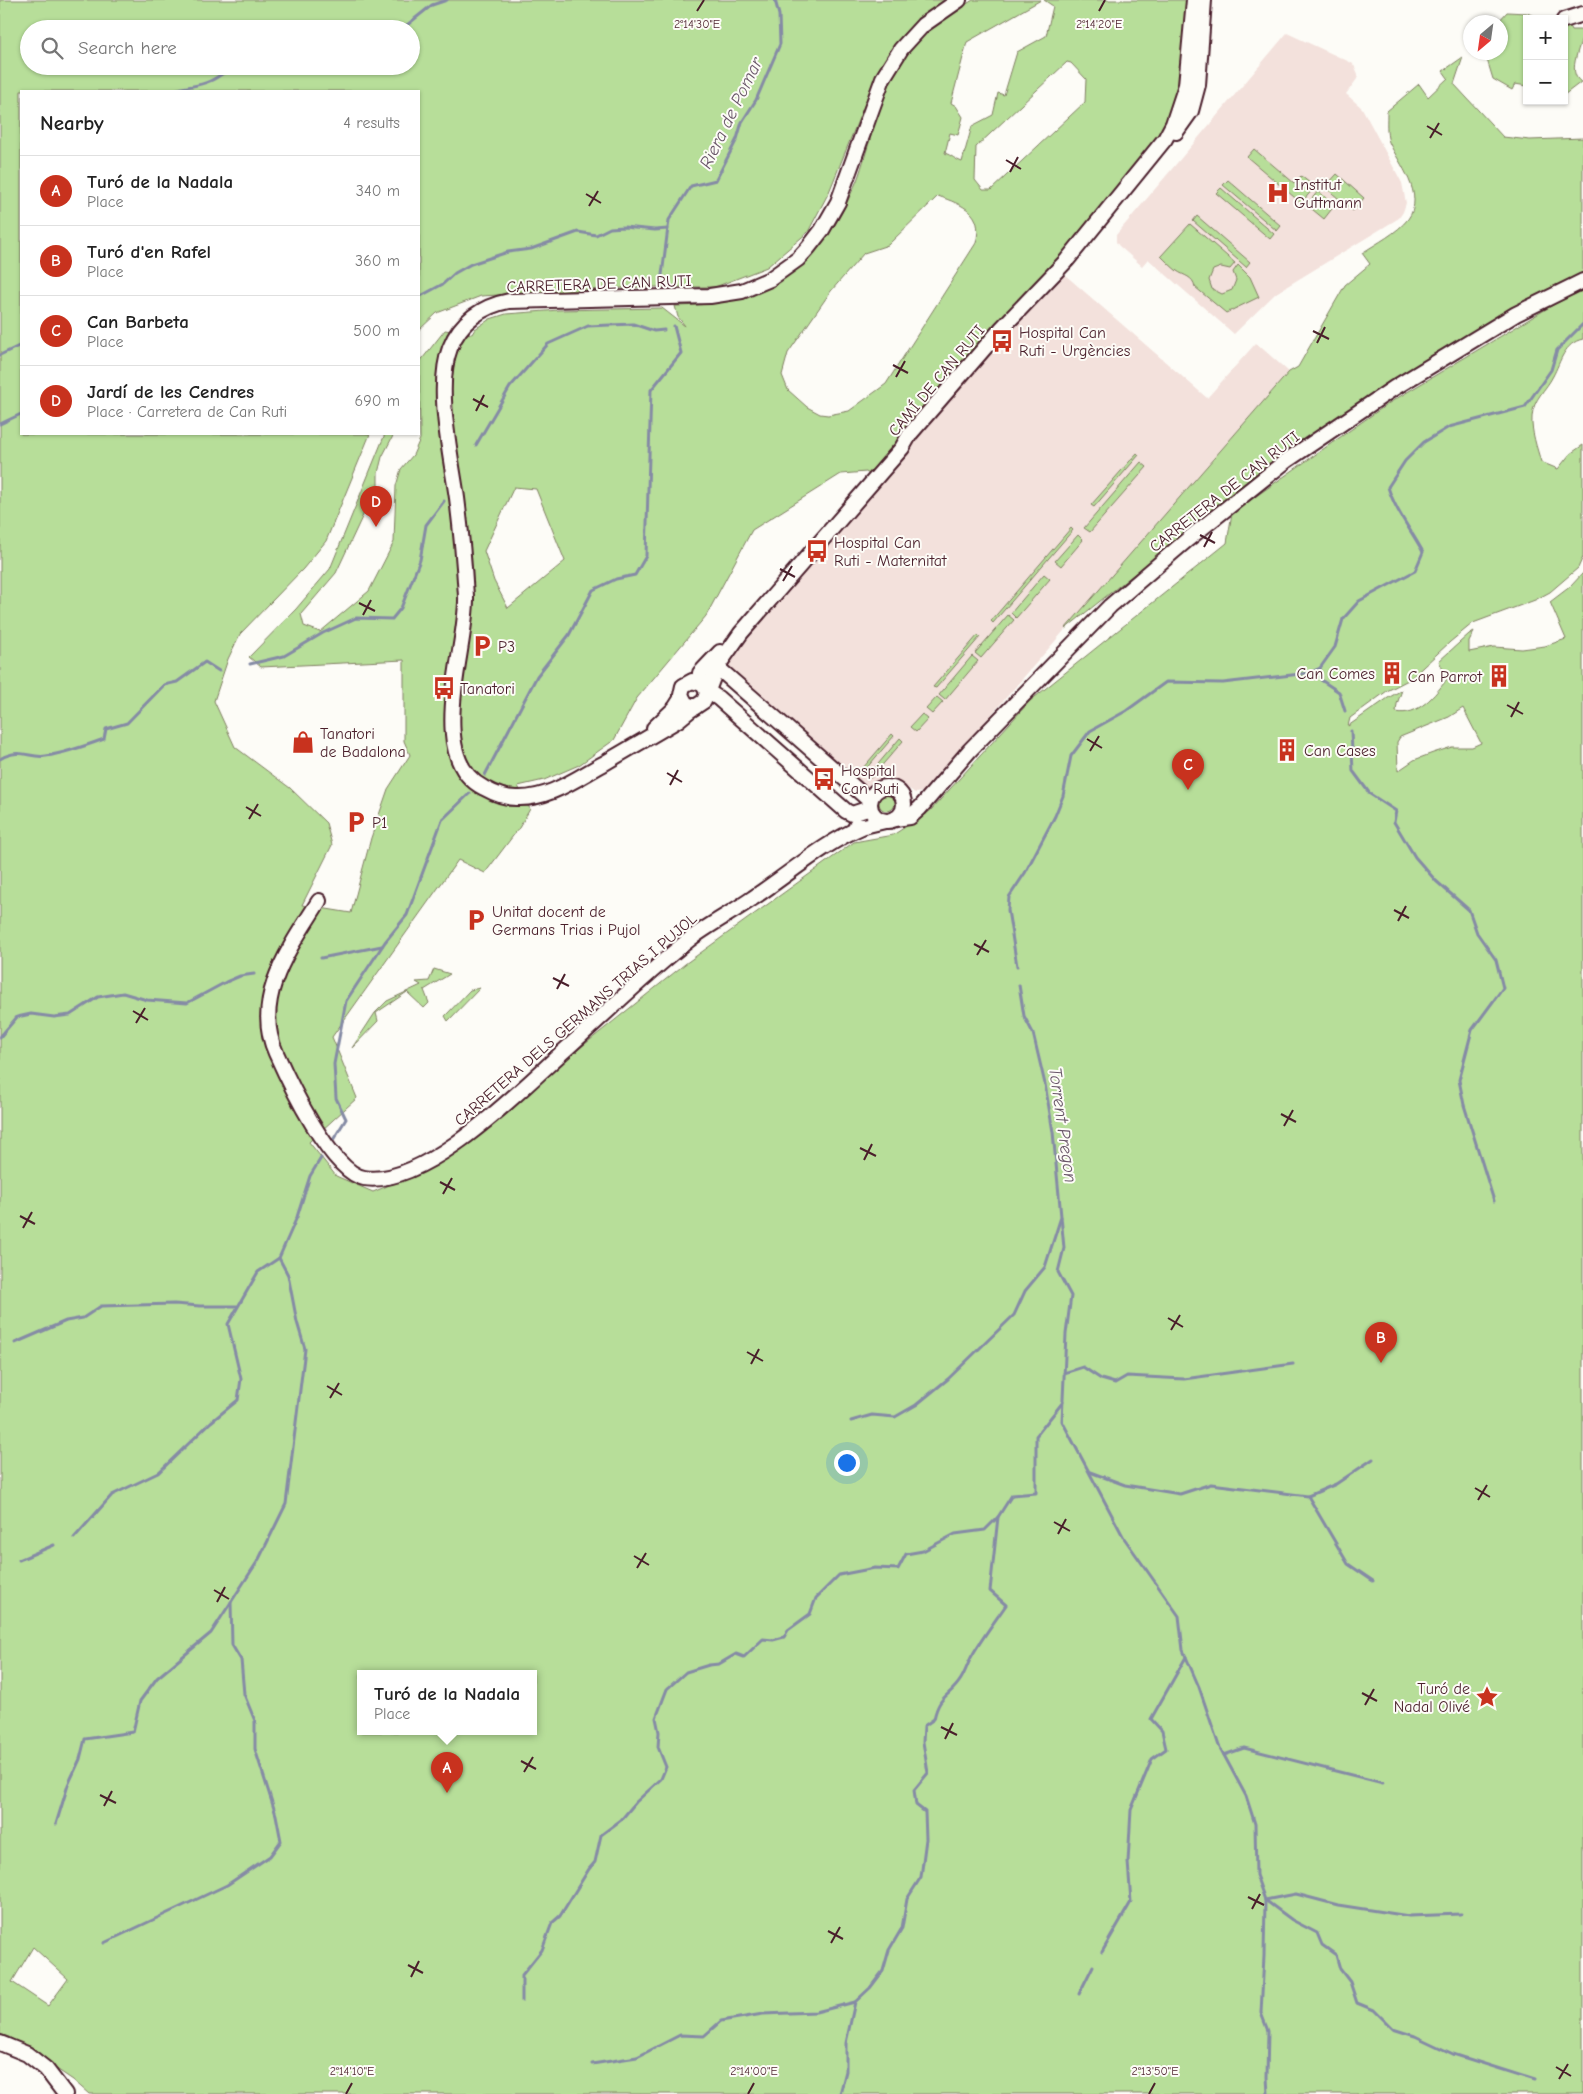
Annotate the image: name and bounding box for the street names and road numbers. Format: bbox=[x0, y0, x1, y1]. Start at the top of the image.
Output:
street label: CARRETERA DE CAN RUTI bbox=[506, 272, 692, 296]
street label: CAMÍ DE CAN RUTI bbox=[884, 321, 988, 440]
street label: CARRETERA DE CAN RUTI bbox=[1146, 428, 1303, 556]
street label: CARRETERA DELS GERMANS TRIAS I PUJOL bbox=[451, 910, 700, 1130]

